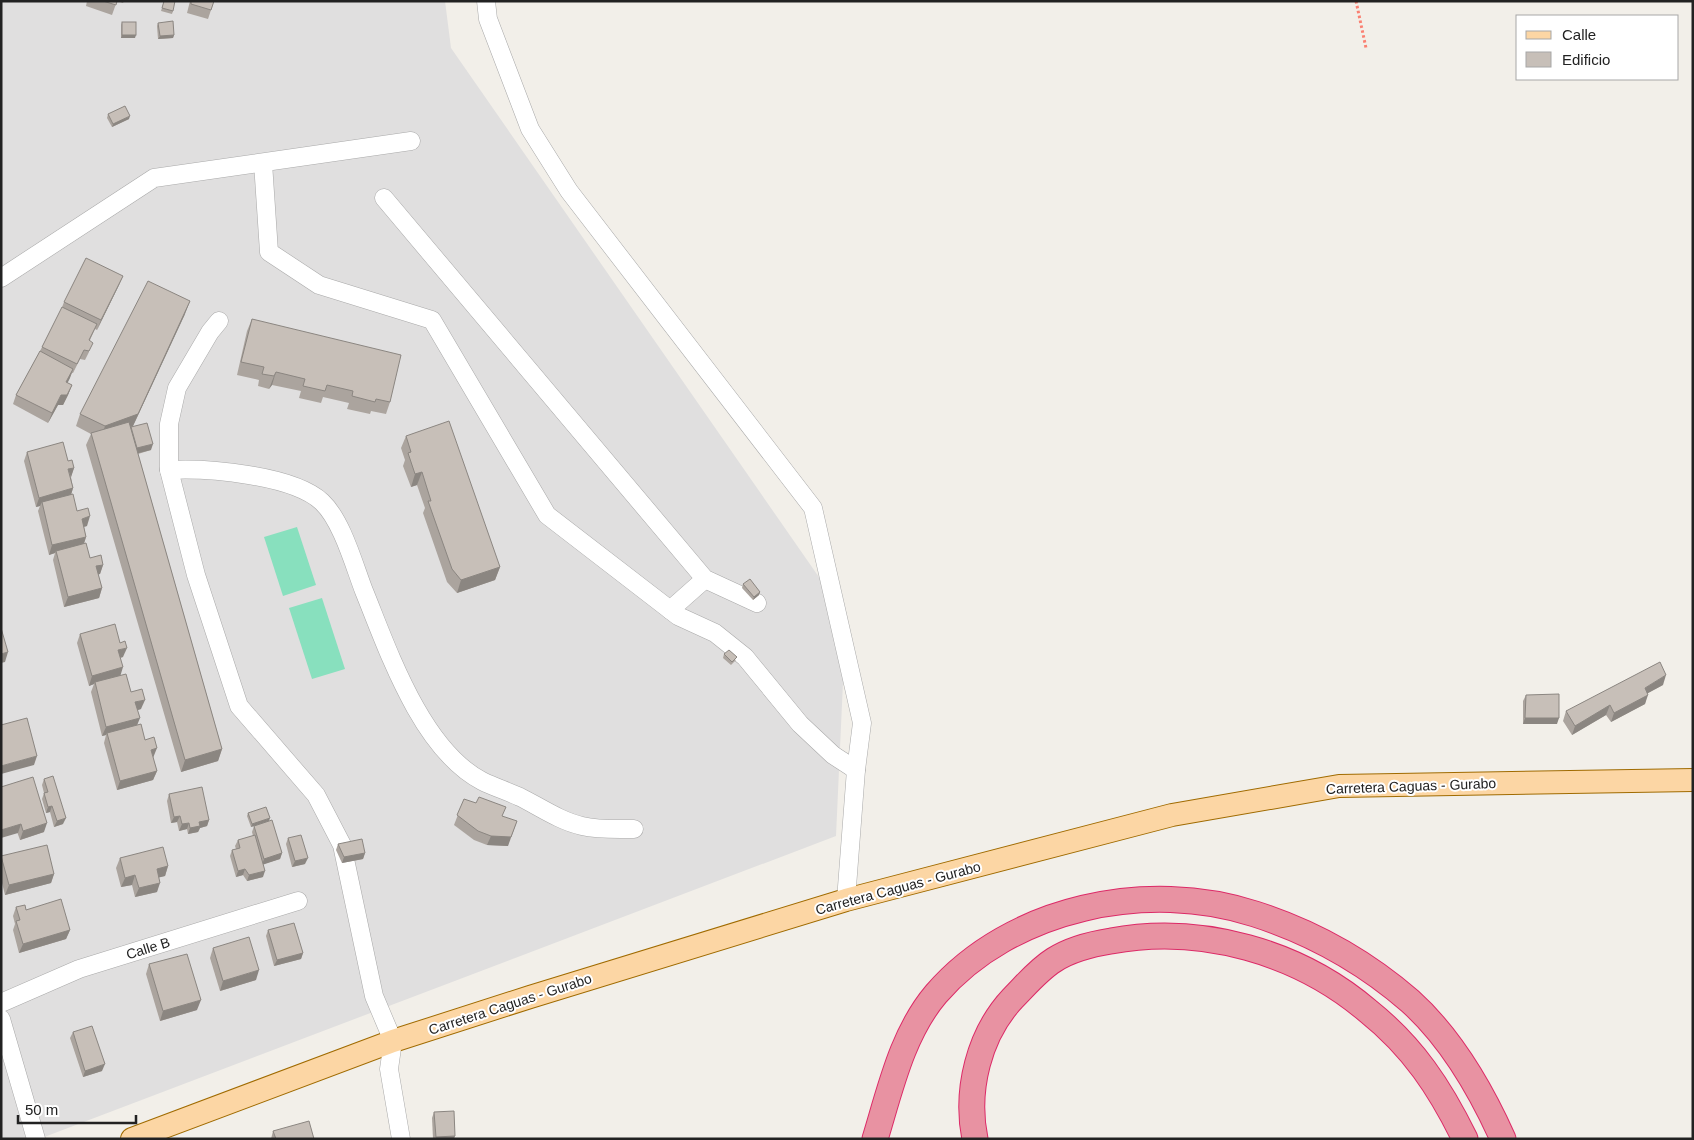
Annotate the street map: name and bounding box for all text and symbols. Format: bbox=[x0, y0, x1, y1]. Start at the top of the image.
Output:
legend bbox=[1516, 15, 1679, 80]
text: Calle bbox=[1562, 26, 1596, 43]
text: Edificio bbox=[1562, 51, 1610, 68]
street label: Carretera Caguas - Gurabo bbox=[1326, 775, 1497, 797]
street label: Carretera Caguas - Gurabo bbox=[814, 858, 983, 918]
street label: Calle B bbox=[124, 934, 172, 962]
street label: Carretera Caguas - Gurabo bbox=[426, 970, 594, 1038]
scale bar bbox=[18, 1092, 135, 1124]
text: 50 m bbox=[25, 1101, 58, 1118]

